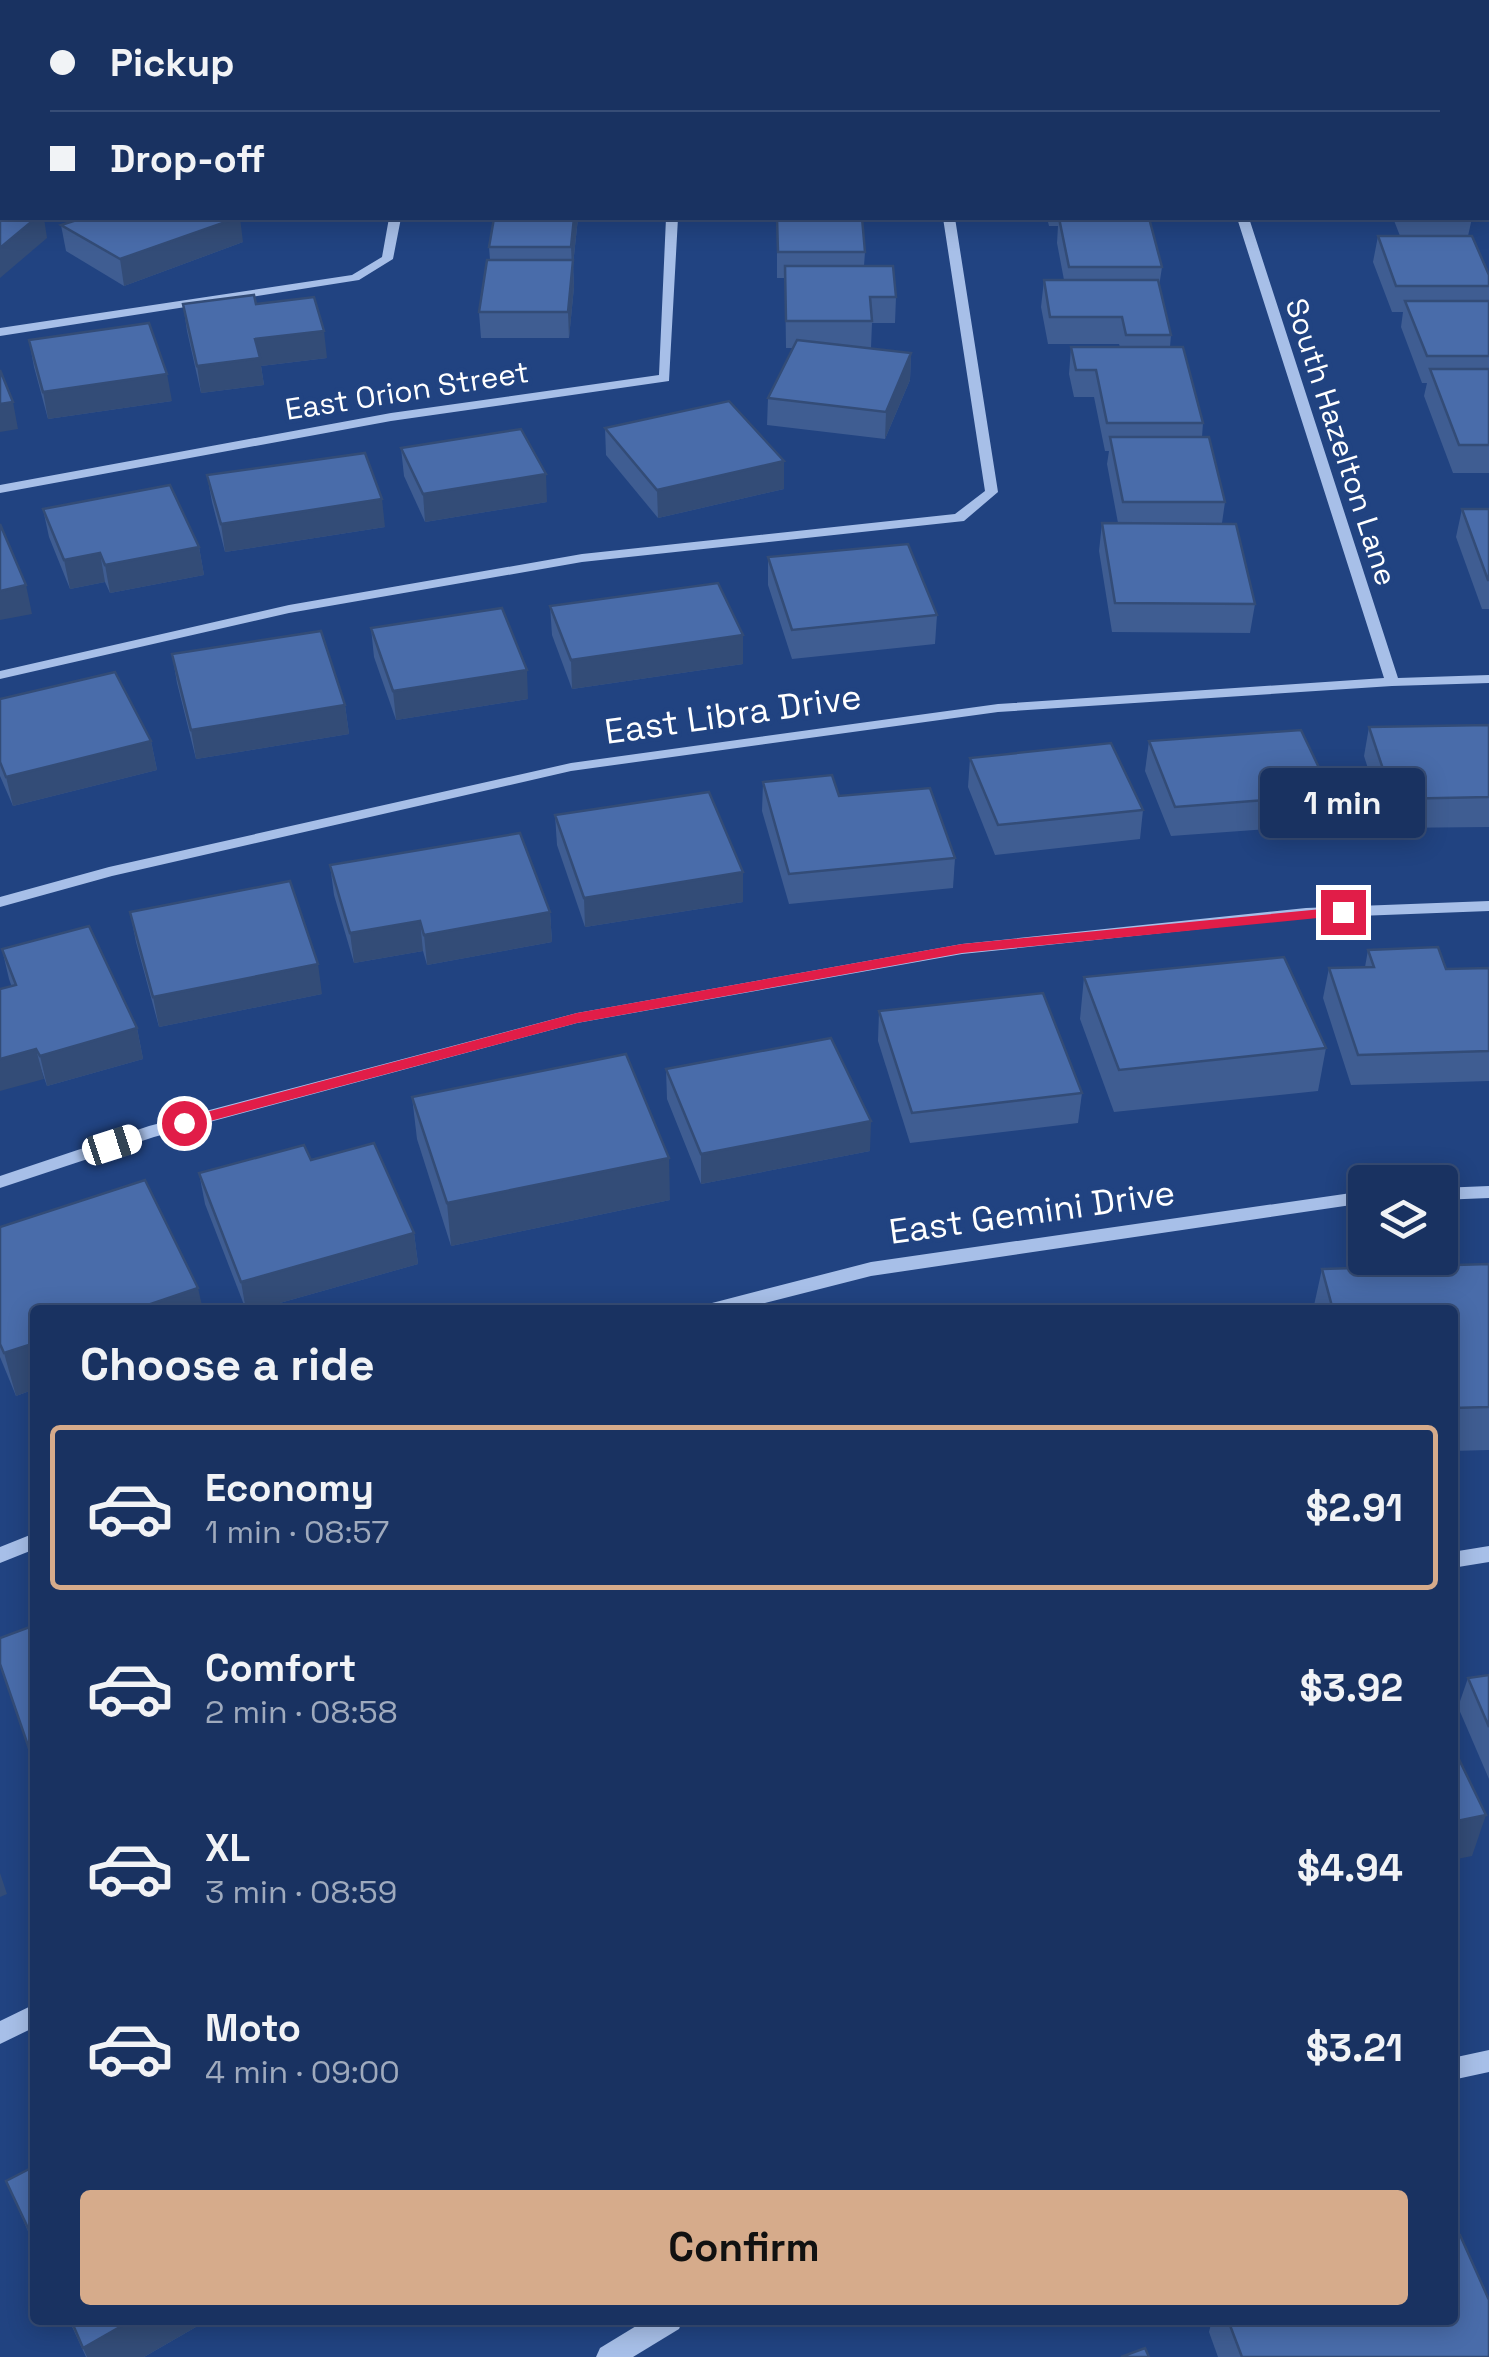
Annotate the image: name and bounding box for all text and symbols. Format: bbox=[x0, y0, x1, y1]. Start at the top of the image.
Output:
text: Pickup bbox=[110, 39, 234, 87]
text: Drop-off bbox=[110, 135, 265, 183]
street label: South Hazelton Lane bbox=[1277, 293, 1406, 591]
street label: East Orion Street bbox=[282, 352, 531, 429]
street label: East Libra Drive bbox=[602, 674, 864, 754]
callout: 1 min bbox=[1260, 767, 1426, 837]
text: 1 min bbox=[1303, 783, 1382, 823]
route end bbox=[1321, 890, 1366, 935]
route start bbox=[162, 1101, 207, 1146]
car bbox=[79, 1121, 145, 1169]
map controls bbox=[1348, 1165, 1458, 1275]
button: layers bbox=[1348, 1165, 1458, 1275]
street label: East Gemini Drive bbox=[886, 1170, 1178, 1254]
text: Choose a ride bbox=[80, 1336, 375, 1393]
icon: car bbox=[85, 1463, 175, 1553]
text: Economy bbox=[205, 1464, 374, 1512]
text: $2.91 bbox=[1305, 1484, 1403, 1532]
text: 1 min · 08:57 bbox=[205, 1512, 389, 1552]
icon: car bbox=[85, 1643, 175, 1733]
text: Comfort bbox=[205, 1644, 356, 1692]
text: $3.92 bbox=[1300, 1664, 1403, 1712]
text: 2 min · 08:58 bbox=[205, 1692, 398, 1732]
icon: car bbox=[85, 1823, 175, 1913]
text: XL bbox=[205, 1824, 250, 1872]
text: $4.94 bbox=[1297, 1844, 1403, 1892]
text: 3 min · 08:59 bbox=[205, 1872, 397, 1912]
icon: car bbox=[85, 2003, 175, 2093]
text: Moto bbox=[205, 2004, 301, 2052]
text: $3.21 bbox=[1306, 2024, 1403, 2072]
text: 4 min · 09:00 bbox=[205, 2052, 400, 2092]
button: Confirm bbox=[80, 2190, 1408, 2305]

